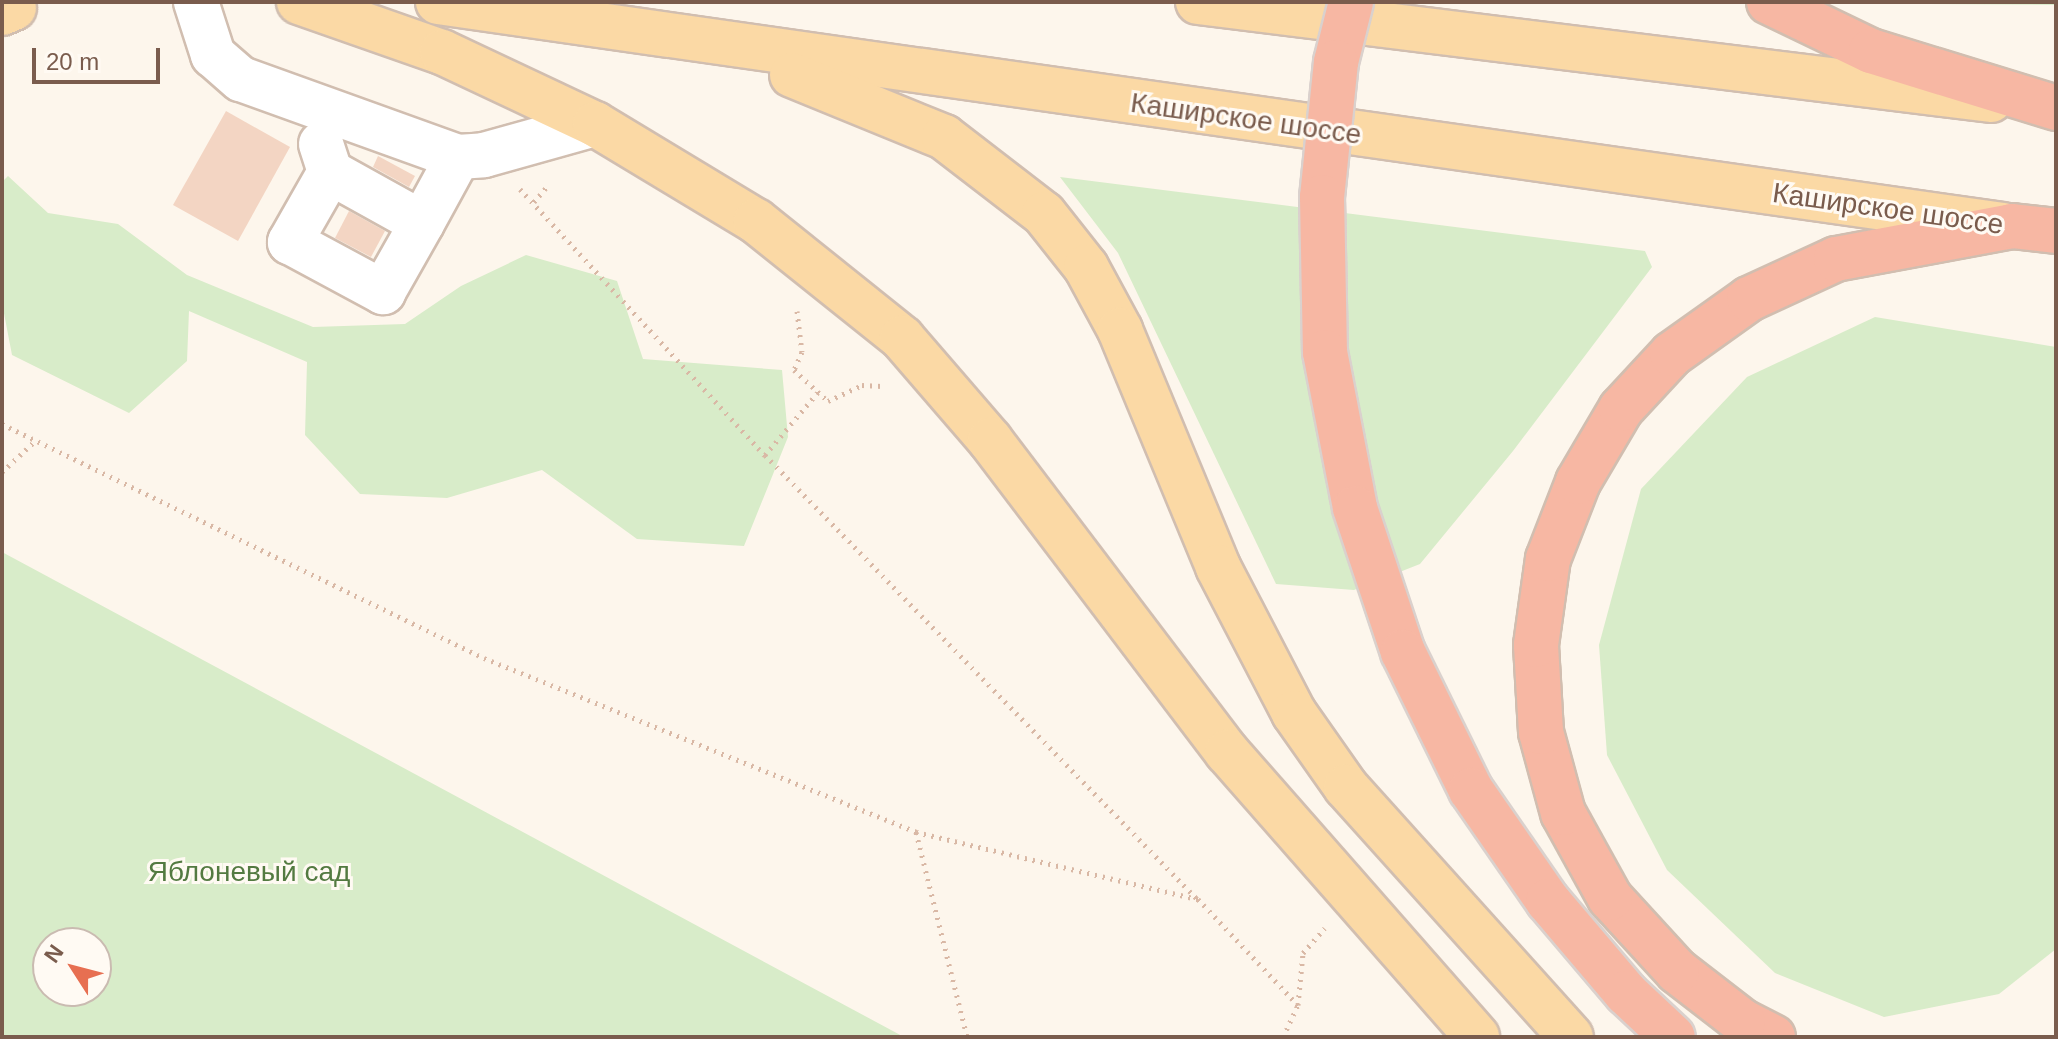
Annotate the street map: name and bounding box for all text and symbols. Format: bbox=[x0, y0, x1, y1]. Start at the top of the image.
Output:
scale bar bbox=[36, 32, 164, 82]
text: 20 m bbox=[46, 48, 99, 75]
street label: Каширское шоссе bbox=[1128, 86, 1364, 152]
street label: Каширское шоссе bbox=[1770, 176, 2006, 242]
park label: Яблоневый сад bbox=[148, 855, 350, 889]
north arrow bbox=[32, 927, 112, 1007]
text: N bbox=[39, 940, 69, 968]

